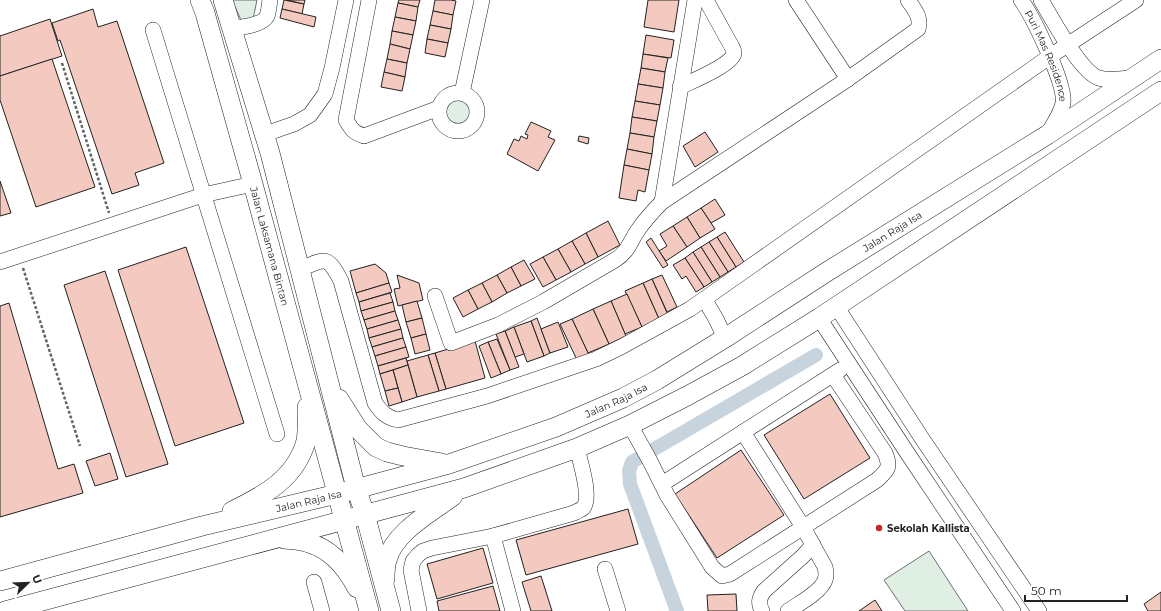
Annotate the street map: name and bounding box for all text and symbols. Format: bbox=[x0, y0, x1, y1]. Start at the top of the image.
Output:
street label: Puri Mas Residence bbox=[1022, 8, 1070, 102]
street label: Jalan Laksamana Bintan bbox=[247, 184, 292, 307]
street label: Jalan Raja Isa bbox=[859, 208, 924, 255]
street label: Jalan Raja Isa bbox=[582, 380, 649, 421]
street label: Jalan Raja Isa bbox=[274, 487, 343, 515]
place label: Sekolah Kallista bbox=[887, 522, 970, 535]
marker: Sekolah Kallista bbox=[874, 523, 884, 533]
north arrow bbox=[8, 563, 48, 603]
text: U bbox=[29, 572, 45, 586]
scale bar bbox=[1025, 577, 1127, 603]
text: 50 m bbox=[1031, 583, 1062, 598]

